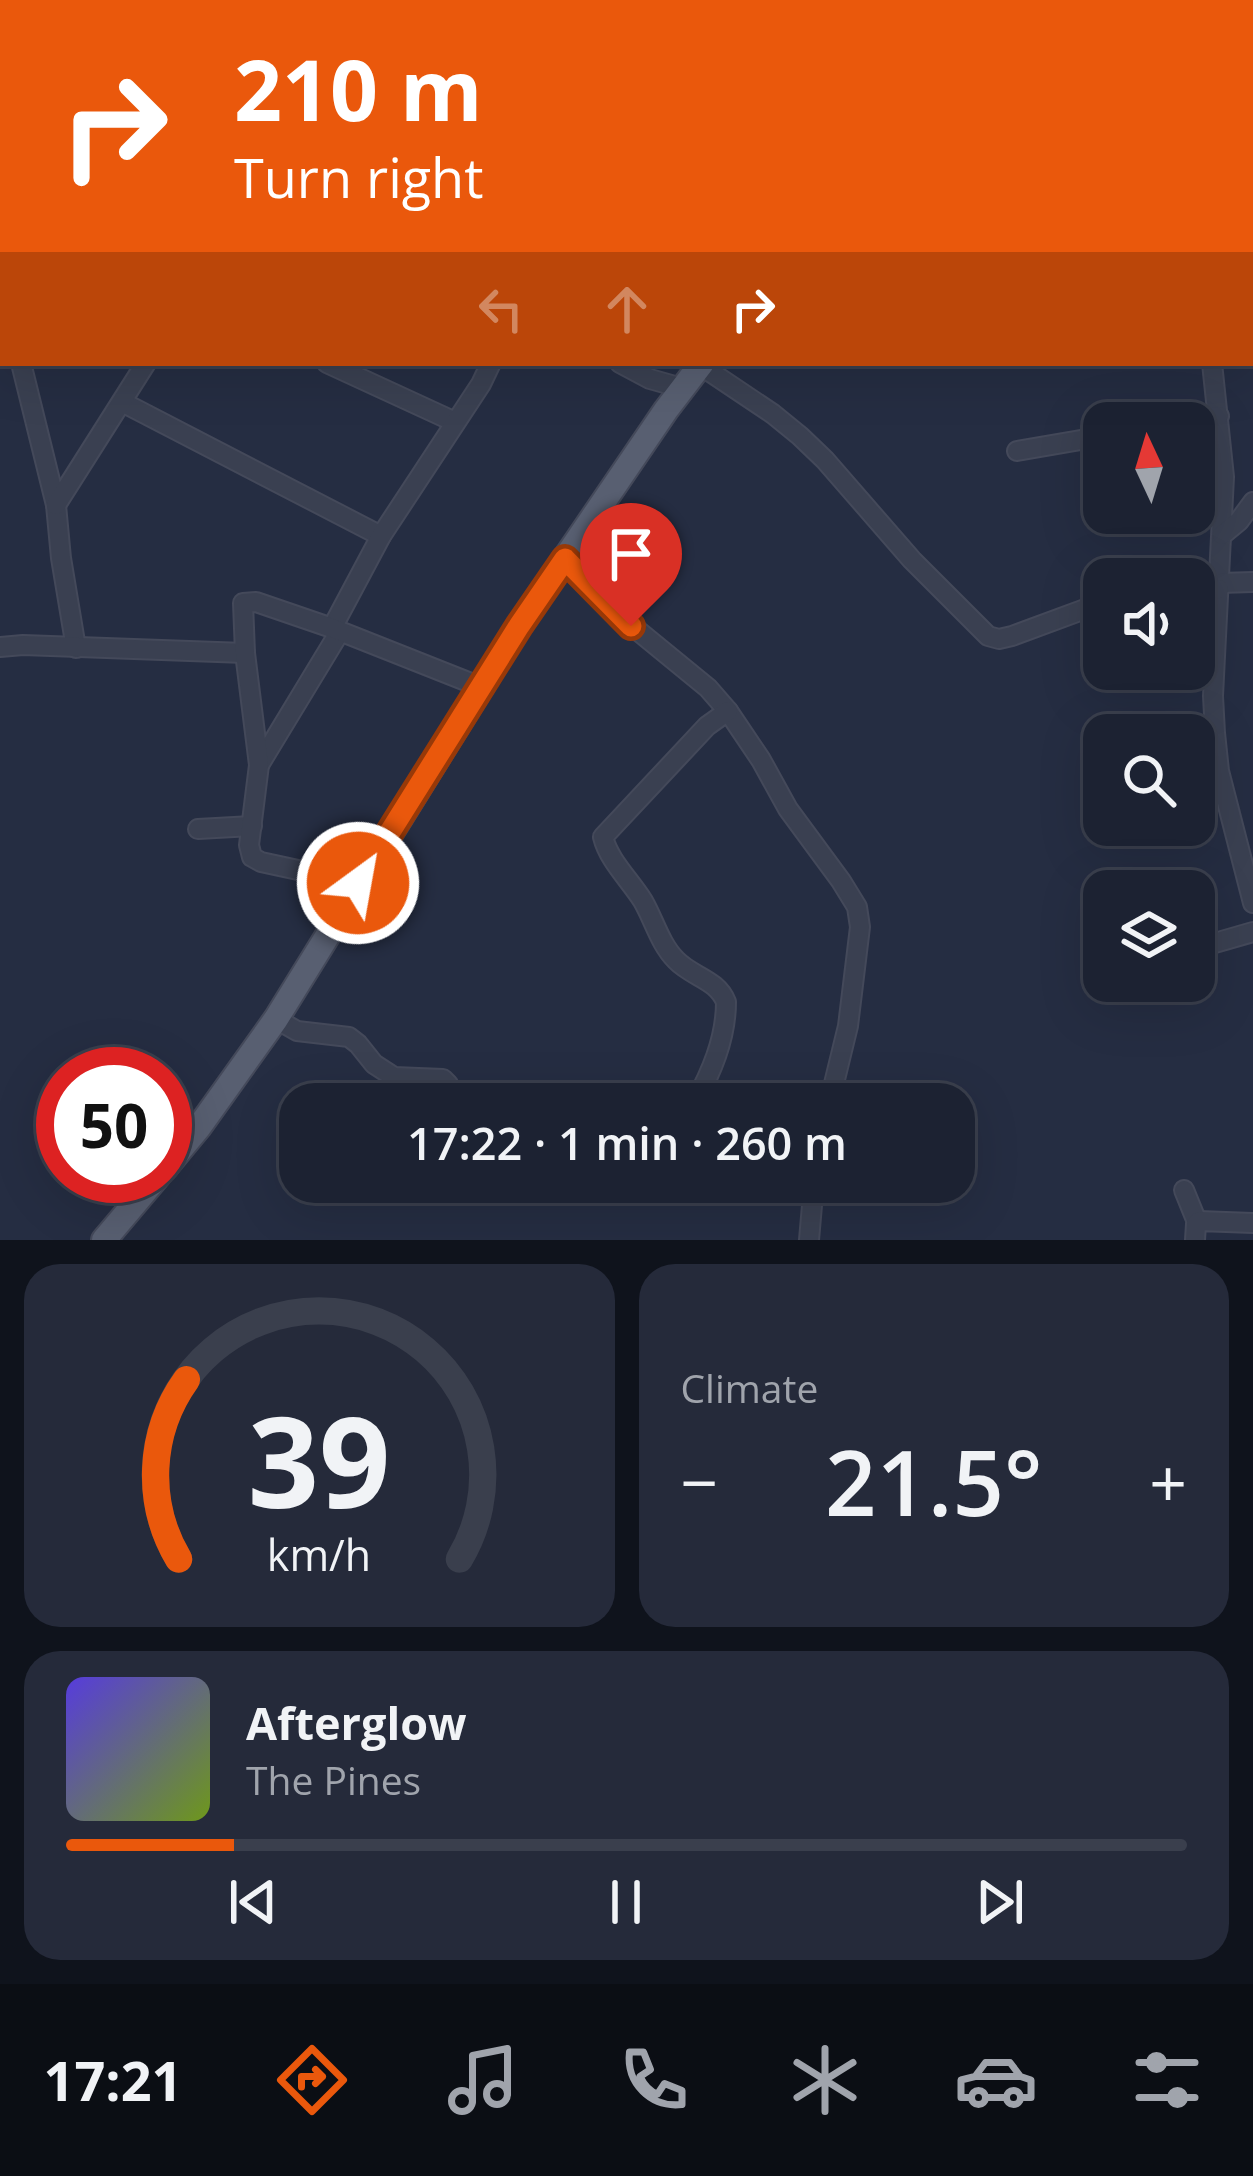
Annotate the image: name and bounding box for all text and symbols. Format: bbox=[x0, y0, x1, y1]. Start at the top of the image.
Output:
text: 210 m bbox=[234, 31, 482, 146]
icon: right bbox=[36, 48, 192, 204]
text: Turn right bbox=[234, 140, 483, 214]
icon: left bbox=[468, 276, 534, 342]
icon: ahead bbox=[594, 276, 660, 342]
icon: right bbox=[720, 276, 786, 342]
north arrow bbox=[1083, 402, 1215, 534]
map controls bbox=[1083, 402, 1215, 1002]
pin bbox=[580, 503, 682, 626]
icon: arrive bbox=[598, 521, 664, 587]
button: sound bbox=[1083, 558, 1215, 690]
button: search bbox=[1083, 714, 1215, 846]
position arrow bbox=[295, 820, 421, 946]
button: layers bbox=[1083, 870, 1215, 1002]
speed limit sign: 50 bbox=[36, 1047, 192, 1203]
text: 17:22 · 1 min · 260 m bbox=[407, 1112, 847, 1173]
text: Climate bbox=[681, 1361, 818, 1414]
text: 39 bbox=[248, 1375, 391, 1545]
text: 21.5° bbox=[825, 1420, 1043, 1542]
text: − bbox=[681, 1436, 718, 1526]
text: + bbox=[1149, 1436, 1187, 1526]
text: km/h bbox=[267, 1524, 371, 1583]
text: Afterglow bbox=[246, 1692, 467, 1753]
text: The Pines bbox=[246, 1753, 421, 1806]
icon: previous bbox=[220, 1869, 286, 1935]
icon: pause bbox=[593, 1869, 659, 1935]
icon: next bbox=[967, 1869, 1033, 1935]
icon: directions bbox=[270, 2038, 354, 2122]
icon: music bbox=[441, 2038, 525, 2122]
icon: phone bbox=[612, 2038, 696, 2122]
icon: climate bbox=[783, 2038, 867, 2122]
icon: car bbox=[954, 2038, 1038, 2122]
icon: filters bbox=[1125, 2038, 1209, 2122]
text: 17:21 bbox=[44, 2043, 182, 2117]

